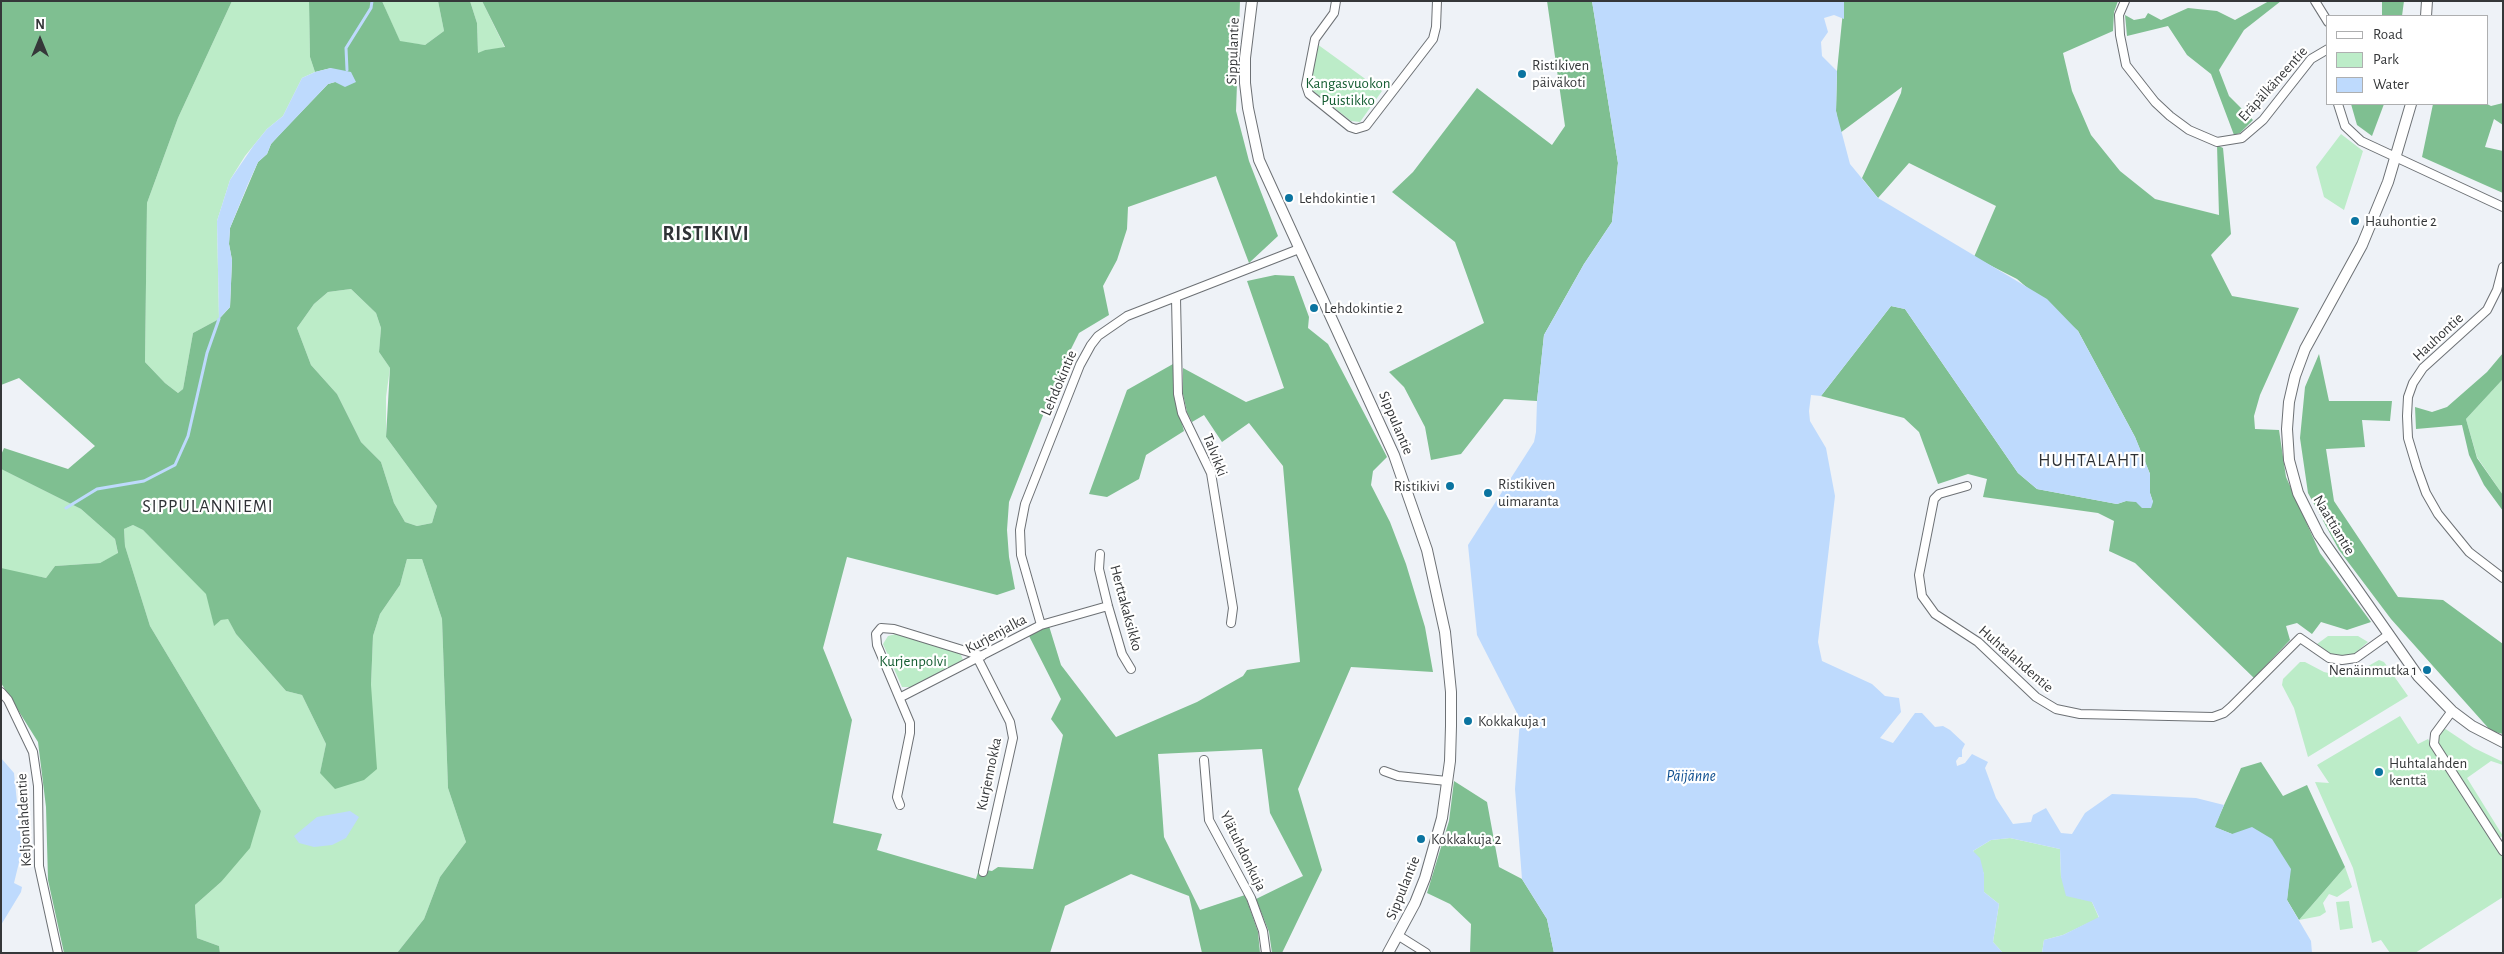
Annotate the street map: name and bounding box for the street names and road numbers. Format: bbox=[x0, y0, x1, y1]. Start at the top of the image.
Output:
street label: Sippulantie bbox=[1223, 17, 1243, 85]
street label: Eräpälkäneentie bbox=[2235, 43, 2311, 125]
street label: Hauhontie bbox=[2409, 309, 2467, 365]
street label: Lehdokintie bbox=[1037, 348, 1081, 418]
street label: Sippulantie bbox=[1375, 389, 1417, 457]
street label: Talvikki bbox=[1199, 431, 1231, 479]
street label: Naattiantie bbox=[2309, 492, 2359, 558]
street label: Herttakaksikko bbox=[1106, 563, 1146, 653]
street label: Kurjenjalka bbox=[962, 610, 1030, 658]
street label: Huhtalahdentie bbox=[1975, 622, 2057, 696]
street label: Kurjennokka bbox=[972, 736, 1006, 812]
street label: Keljonlahdentie bbox=[13, 773, 35, 867]
street label: Ylätuhdonkuja bbox=[1216, 808, 1270, 894]
street label: Sippulantie bbox=[1382, 853, 1424, 923]

